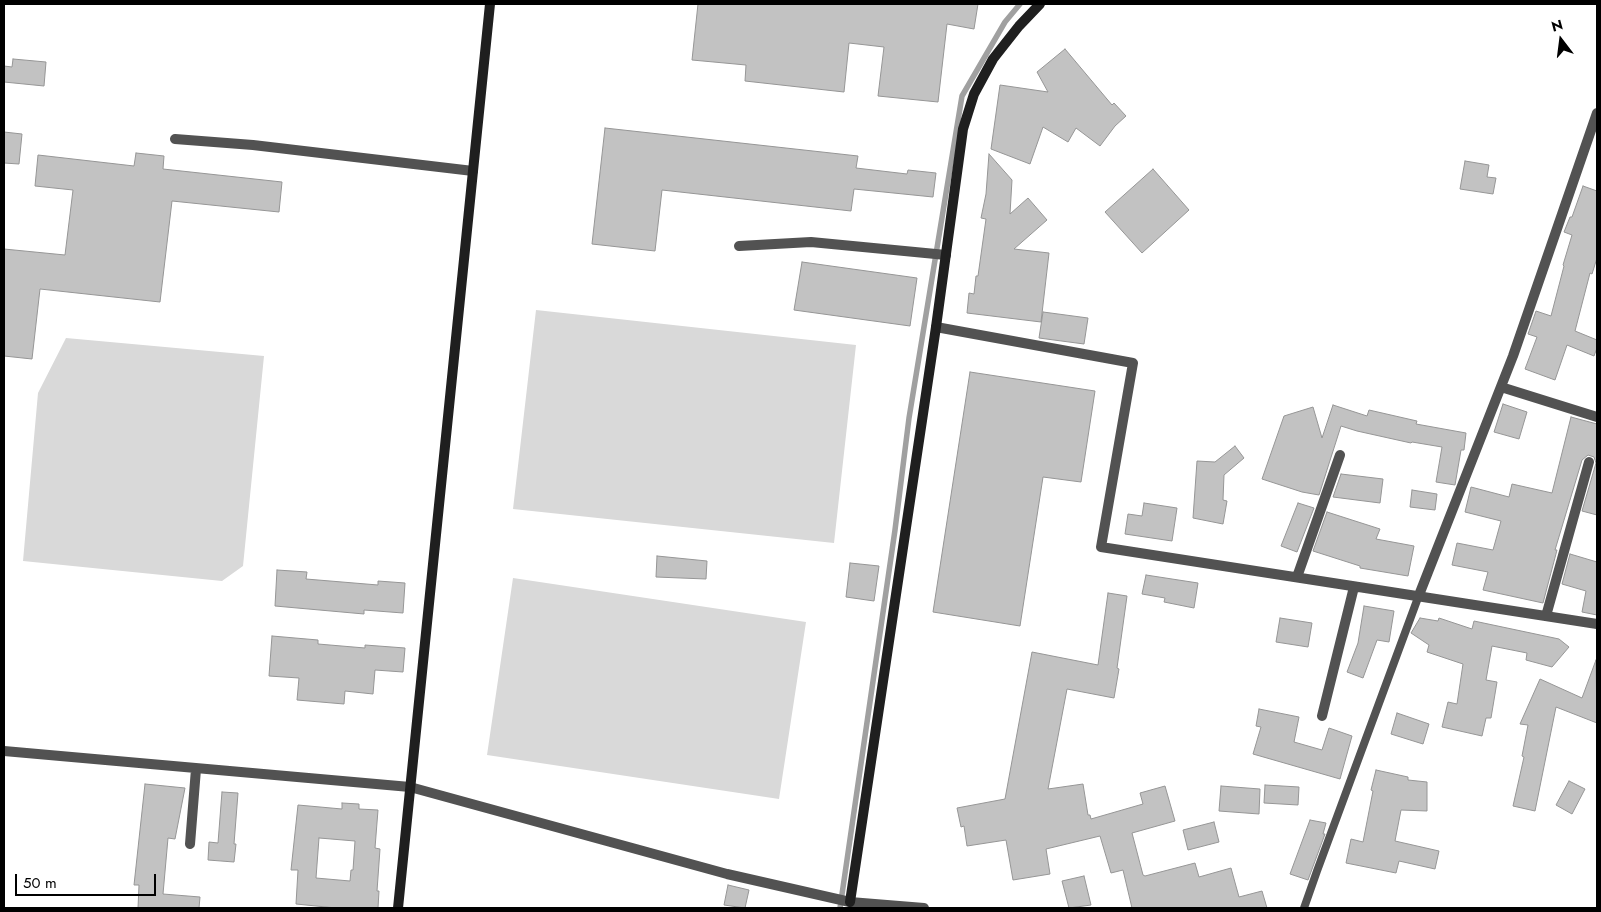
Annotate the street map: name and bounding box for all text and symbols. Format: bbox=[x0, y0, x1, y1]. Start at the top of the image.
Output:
text: N bbox=[1549, 14, 1565, 37]
north arrow bbox=[1536, 15, 1586, 65]
scale bar bbox=[18, 864, 159, 896]
text: 50 m bbox=[23, 872, 57, 894]

